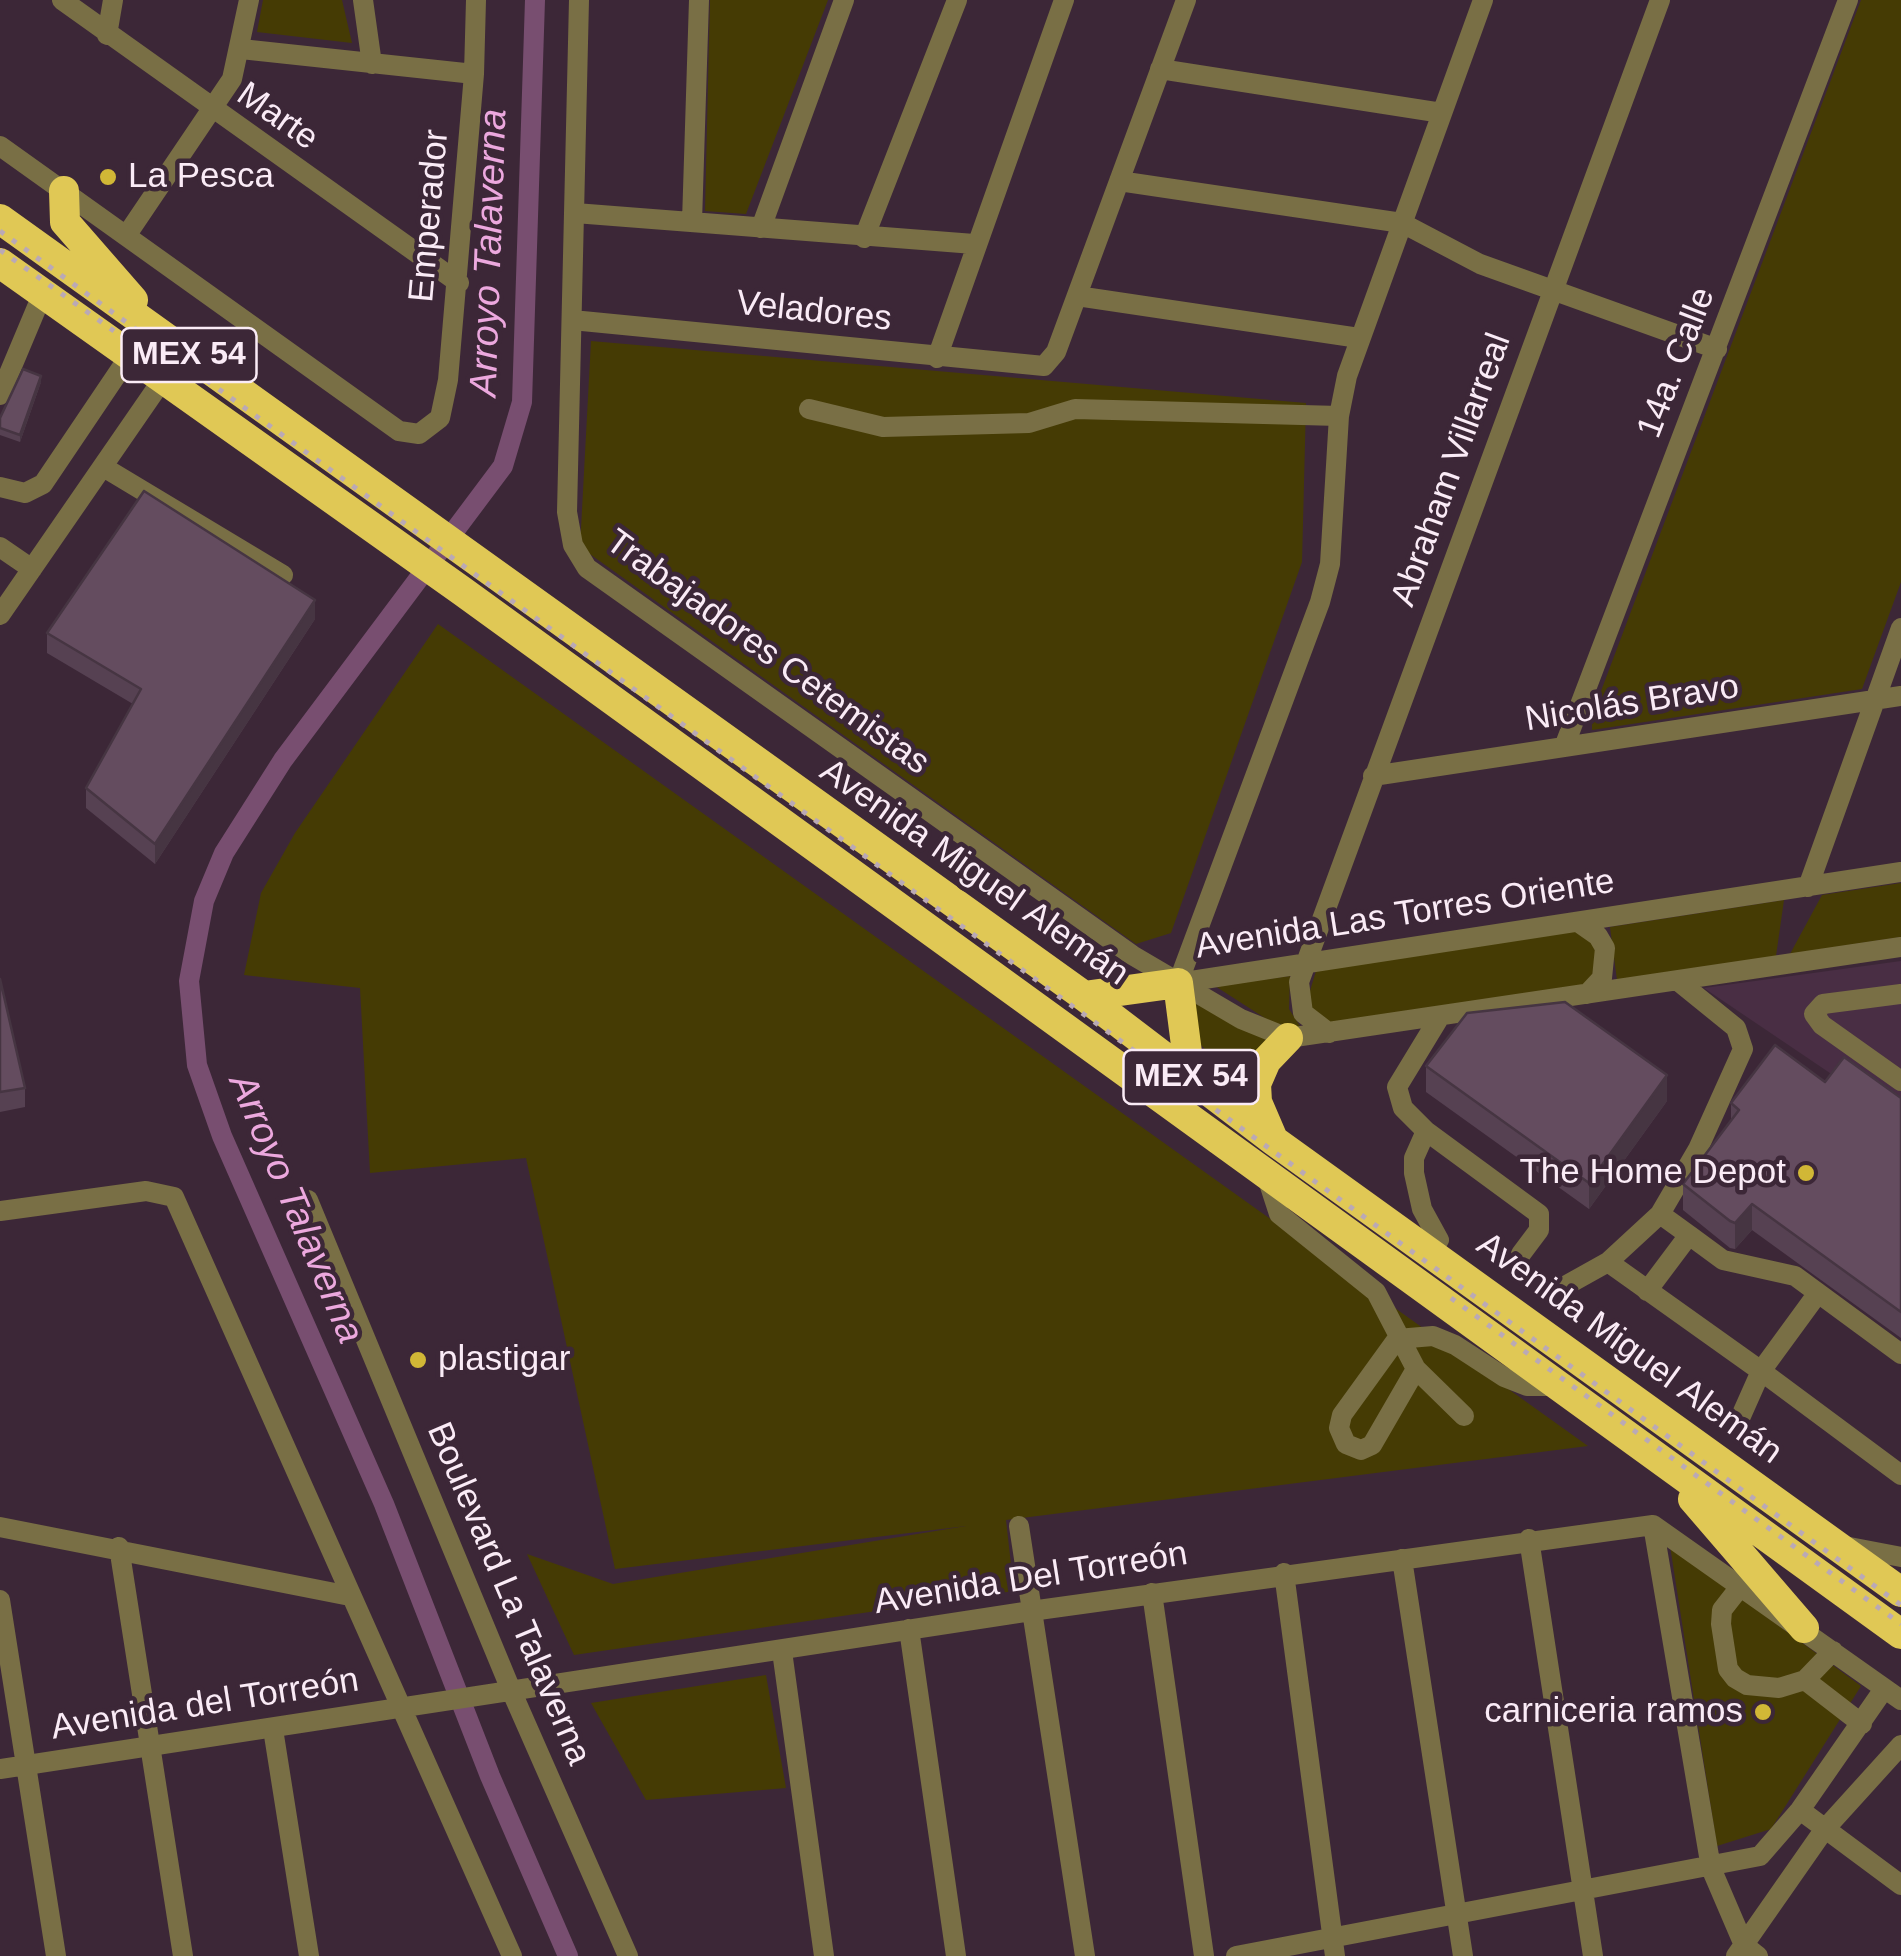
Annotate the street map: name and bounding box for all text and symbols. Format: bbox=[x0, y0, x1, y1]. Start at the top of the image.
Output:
street label: Marte bbox=[228, 74, 326, 160]
water label: Arroyo Talaverna bbox=[462, 108, 518, 398]
street label: Emperador bbox=[402, 128, 458, 304]
place label: La Pesca bbox=[128, 156, 274, 198]
marker: La Pesca bbox=[97, 166, 119, 188]
street label: 14a. Calle bbox=[1629, 282, 1725, 444]
street label: Veladores bbox=[734, 283, 894, 341]
road number: MEX 54 bbox=[121, 328, 256, 382]
street label: Abraham Villarreal bbox=[1383, 328, 1521, 612]
street label: Trabajadores Cetemistas bbox=[597, 521, 937, 785]
street label: Nicolás Bravo bbox=[1522, 666, 1742, 742]
street label: Avenida Miguel Alemán bbox=[812, 751, 1136, 995]
street label: Avenida Las Torres Oriente bbox=[1193, 861, 1617, 969]
road number: MEX 54 bbox=[1124, 1050, 1258, 1104]
water label: Arroyo Talaverna bbox=[218, 1068, 372, 1350]
place label: The Home Depot bbox=[1519, 1152, 1786, 1194]
marker: The Home Depot bbox=[1795, 1162, 1817, 1184]
street label: Avenida Miguel Alemán bbox=[1468, 1224, 1790, 1474]
place label: plastigar bbox=[438, 1339, 570, 1381]
marker: plastigar bbox=[407, 1349, 429, 1371]
street label: Boulevard La Talaverna bbox=[417, 1417, 599, 1771]
street label: Avenida Del Torreón bbox=[871, 1534, 1191, 1624]
street label: Avenida del Torreón bbox=[48, 1660, 362, 1750]
place label: carniceria ramos bbox=[1484, 1691, 1743, 1733]
marker: carniceria ramos bbox=[1752, 1701, 1774, 1723]

